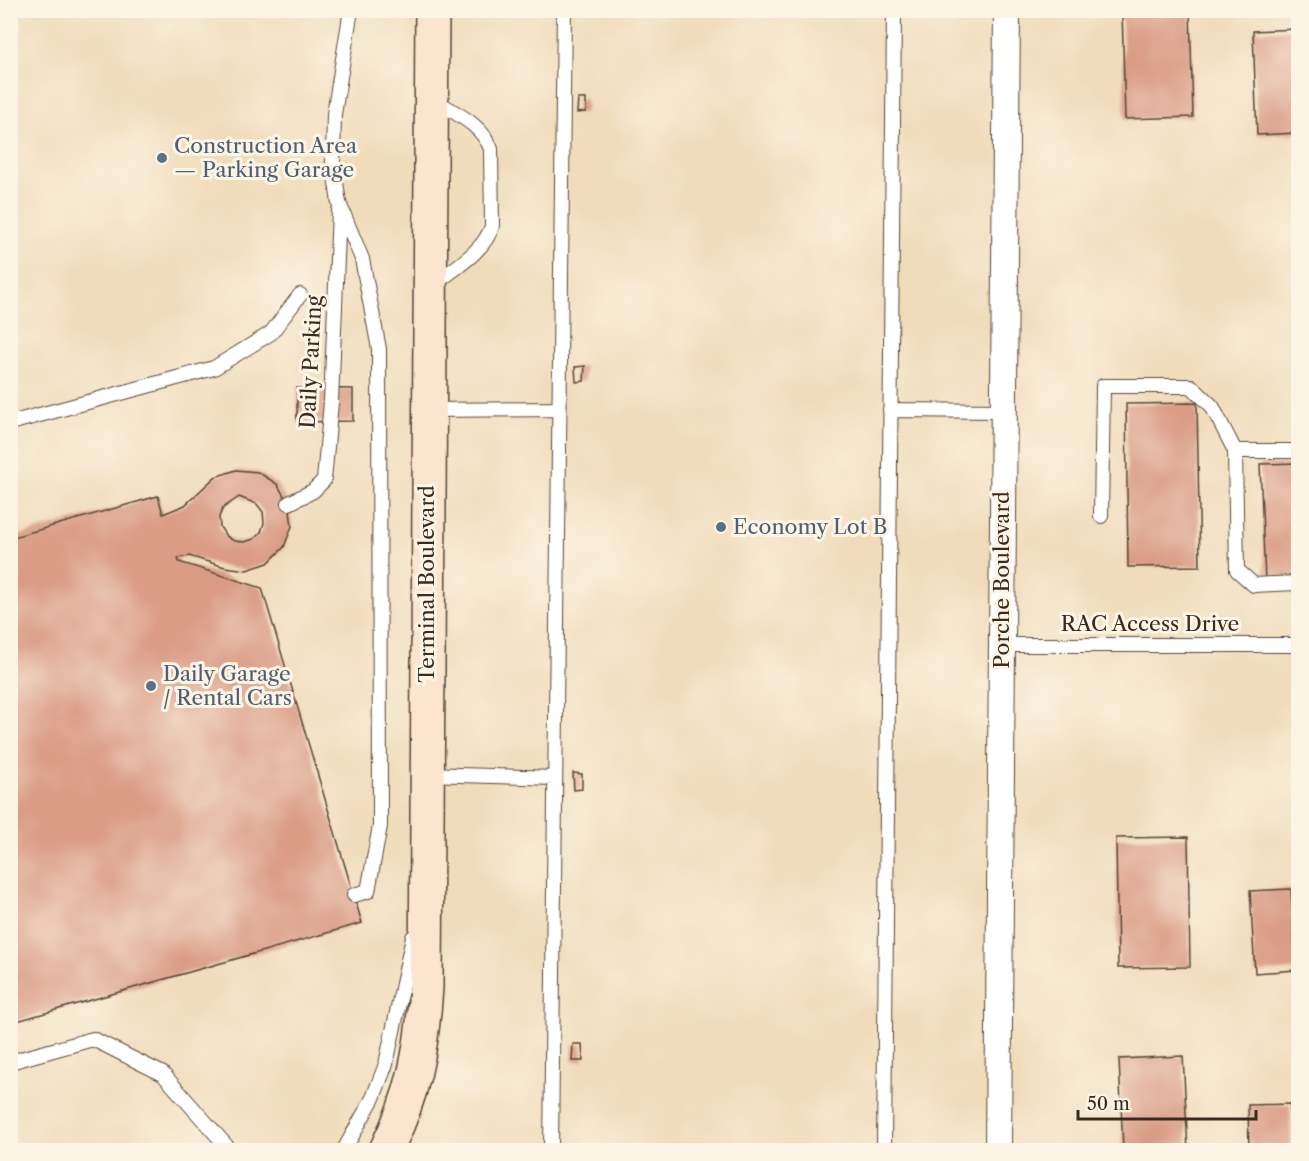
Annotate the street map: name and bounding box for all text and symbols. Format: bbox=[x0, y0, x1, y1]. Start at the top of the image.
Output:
place label: Construction Area — Parking Garage bbox=[174, 133, 358, 182]
marker: Construction Area — Parking Garage bbox=[155, 151, 169, 165]
street label: Daily Parking bbox=[295, 294, 327, 429]
street label: Terminal Boulevard bbox=[414, 485, 439, 683]
street label: Porche Boulevard bbox=[989, 491, 1014, 669]
place label: Economy Lot B bbox=[733, 514, 887, 539]
marker: Economy Lot B bbox=[714, 520, 728, 534]
street label: RAC Access Drive bbox=[1061, 611, 1239, 636]
place label: Daily Garage / Rental Cars bbox=[163, 661, 292, 710]
marker: Daily Garage / Rental Cars bbox=[144, 679, 158, 693]
scale bar bbox=[1078, 1083, 1256, 1121]
text: 50 m bbox=[1087, 1093, 1130, 1115]

